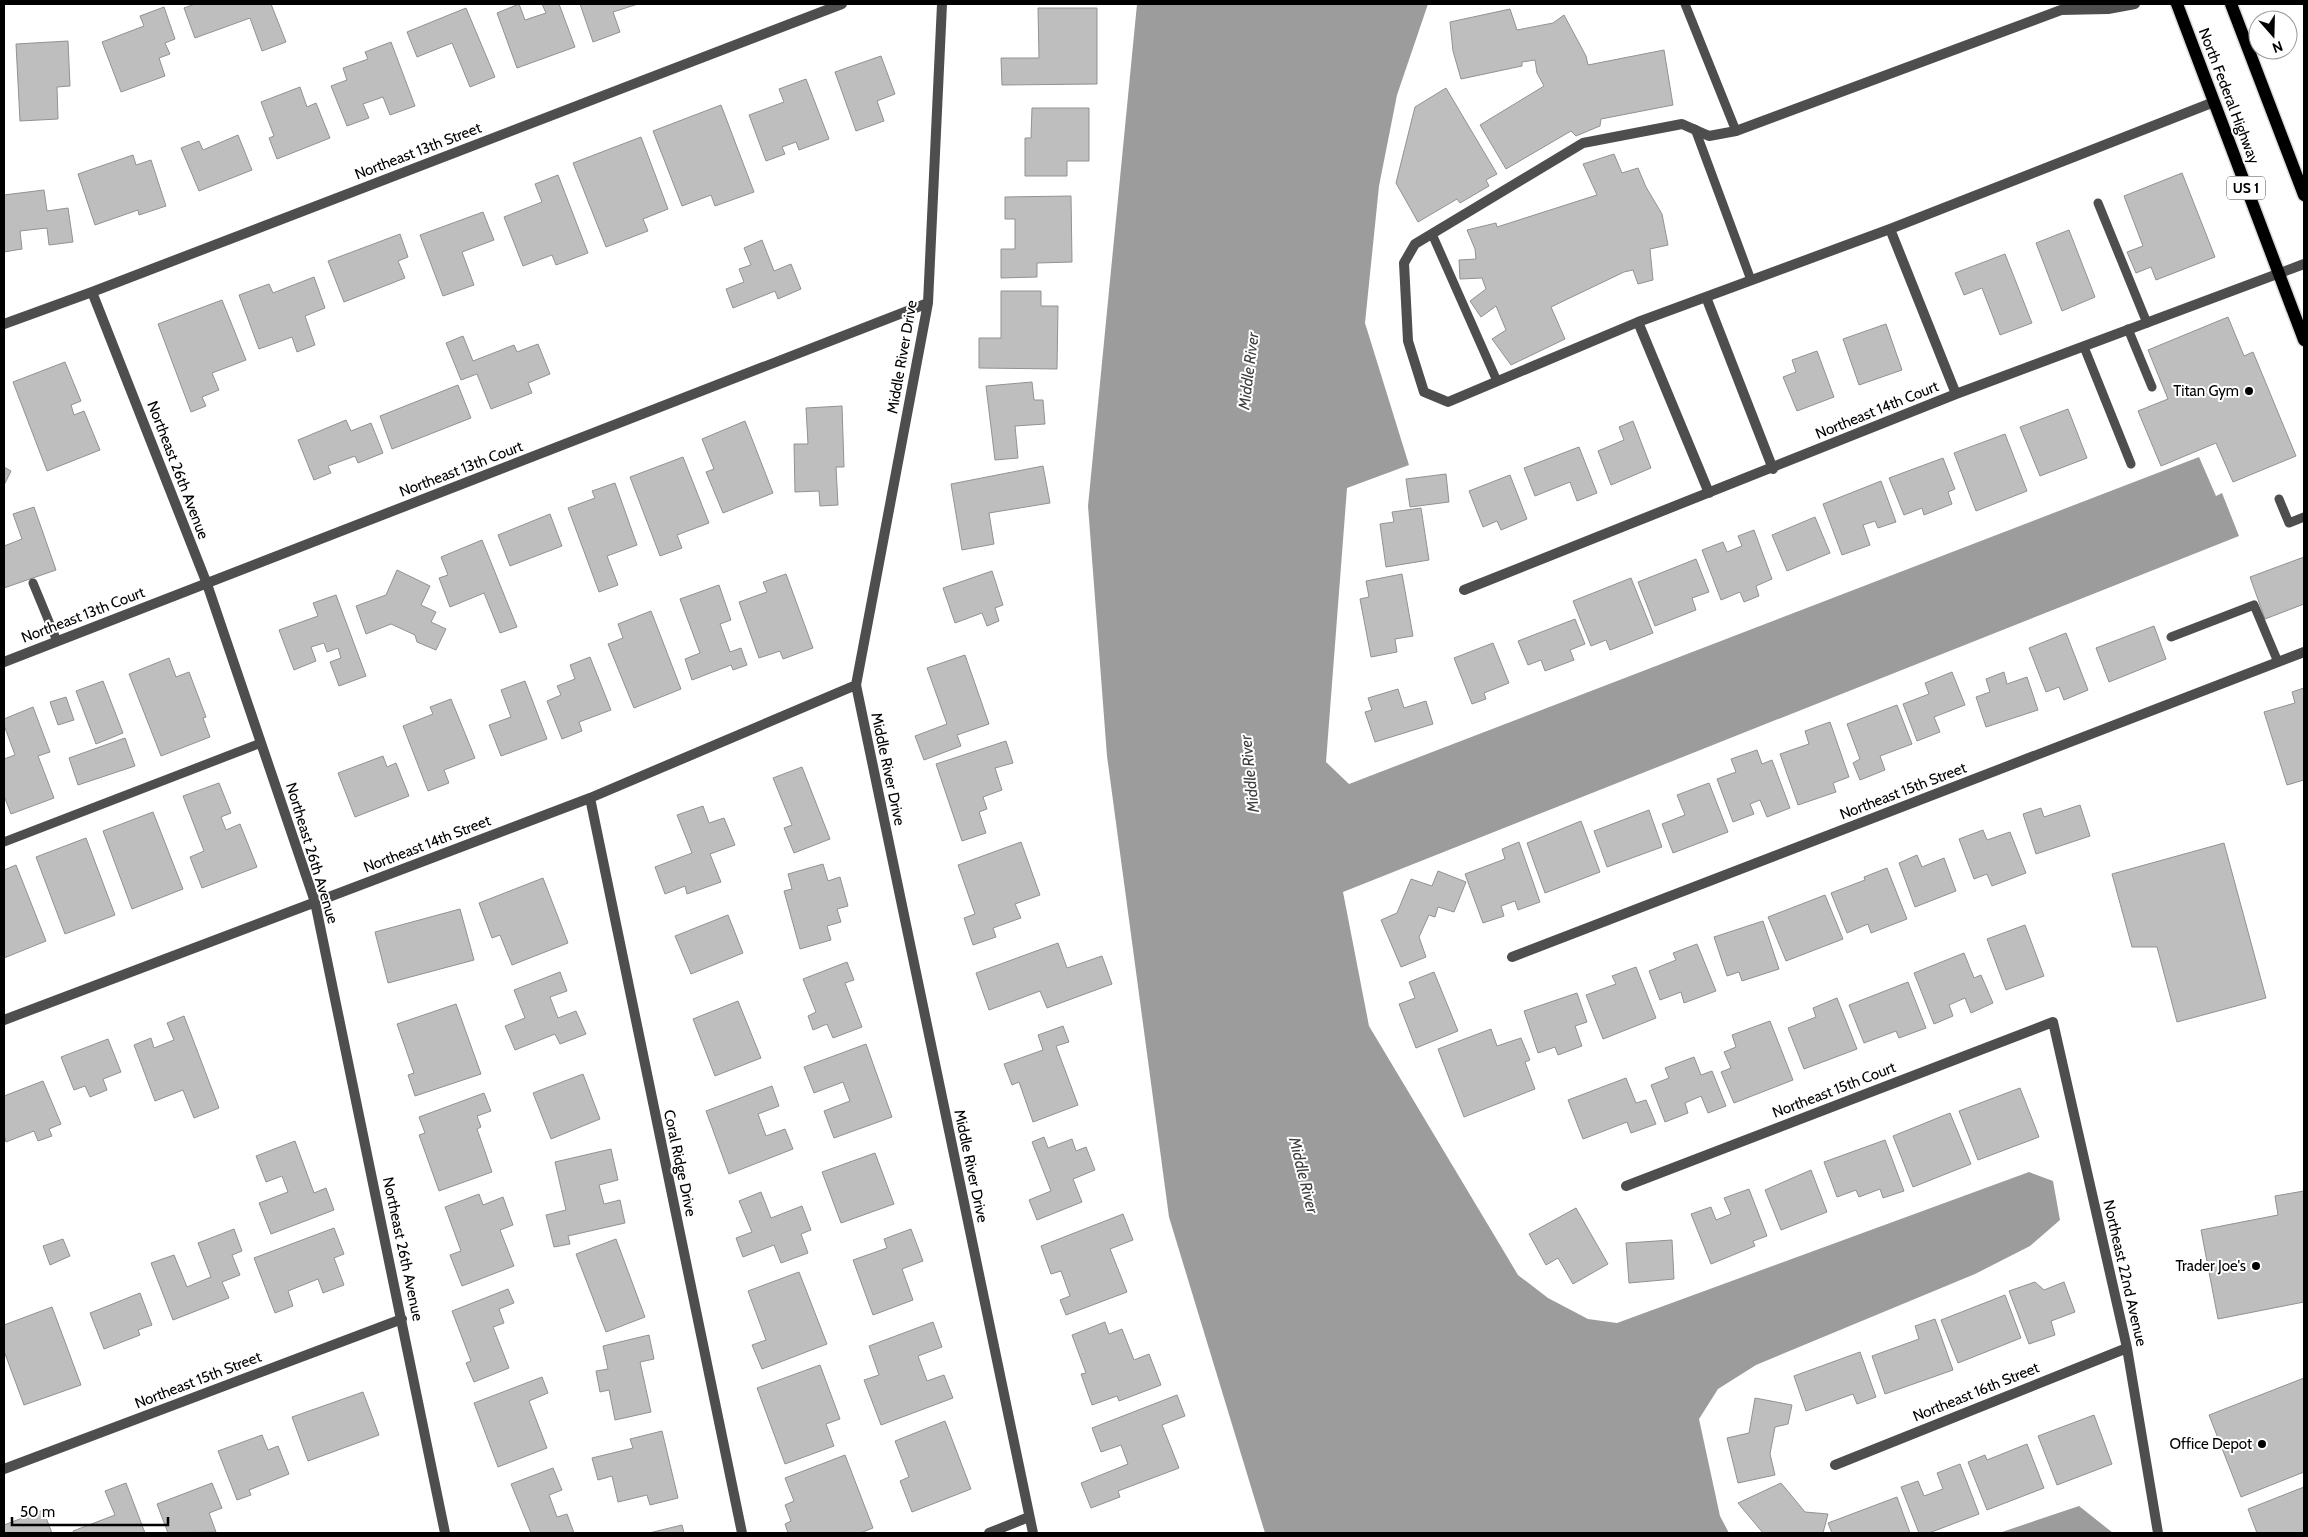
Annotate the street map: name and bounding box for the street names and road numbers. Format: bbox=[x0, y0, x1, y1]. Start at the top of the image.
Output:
street label: North Federal Highway bbox=[2195, 26, 2263, 167]
street label: Northeast 13th Street bbox=[352, 119, 484, 183]
road number: US 1 bbox=[2227, 177, 2265, 200]
street label: Middle River Drive bbox=[883, 298, 921, 415]
street label: Northeast 14th Court bbox=[1813, 377, 1941, 443]
street label: Northeast 26th Avenue bbox=[143, 398, 213, 542]
street label: Northeast 13th Court bbox=[397, 437, 525, 501]
street label: Northeast 13th Court bbox=[19, 583, 147, 647]
street label: Middle River Drive bbox=[867, 711, 909, 828]
street label: Northeast 15th Street bbox=[1837, 759, 1969, 823]
street label: Northeast 26th Avenue bbox=[282, 780, 342, 926]
street label: Northeast 14th Street bbox=[361, 811, 493, 877]
street label: Northeast 15th Court bbox=[1770, 1058, 1898, 1122]
street label: Coral Ridge Drive bbox=[660, 1108, 700, 1218]
street label: Middle River Drive bbox=[950, 1108, 992, 1225]
street label: Northeast 26th Avenue bbox=[379, 1175, 427, 1323]
street label: Northeast 22nd Avenue bbox=[2099, 1198, 2151, 1348]
street label: Northeast 15th Street bbox=[132, 1348, 264, 1412]
street label: Northeast 16th Street bbox=[1910, 1358, 2042, 1426]

